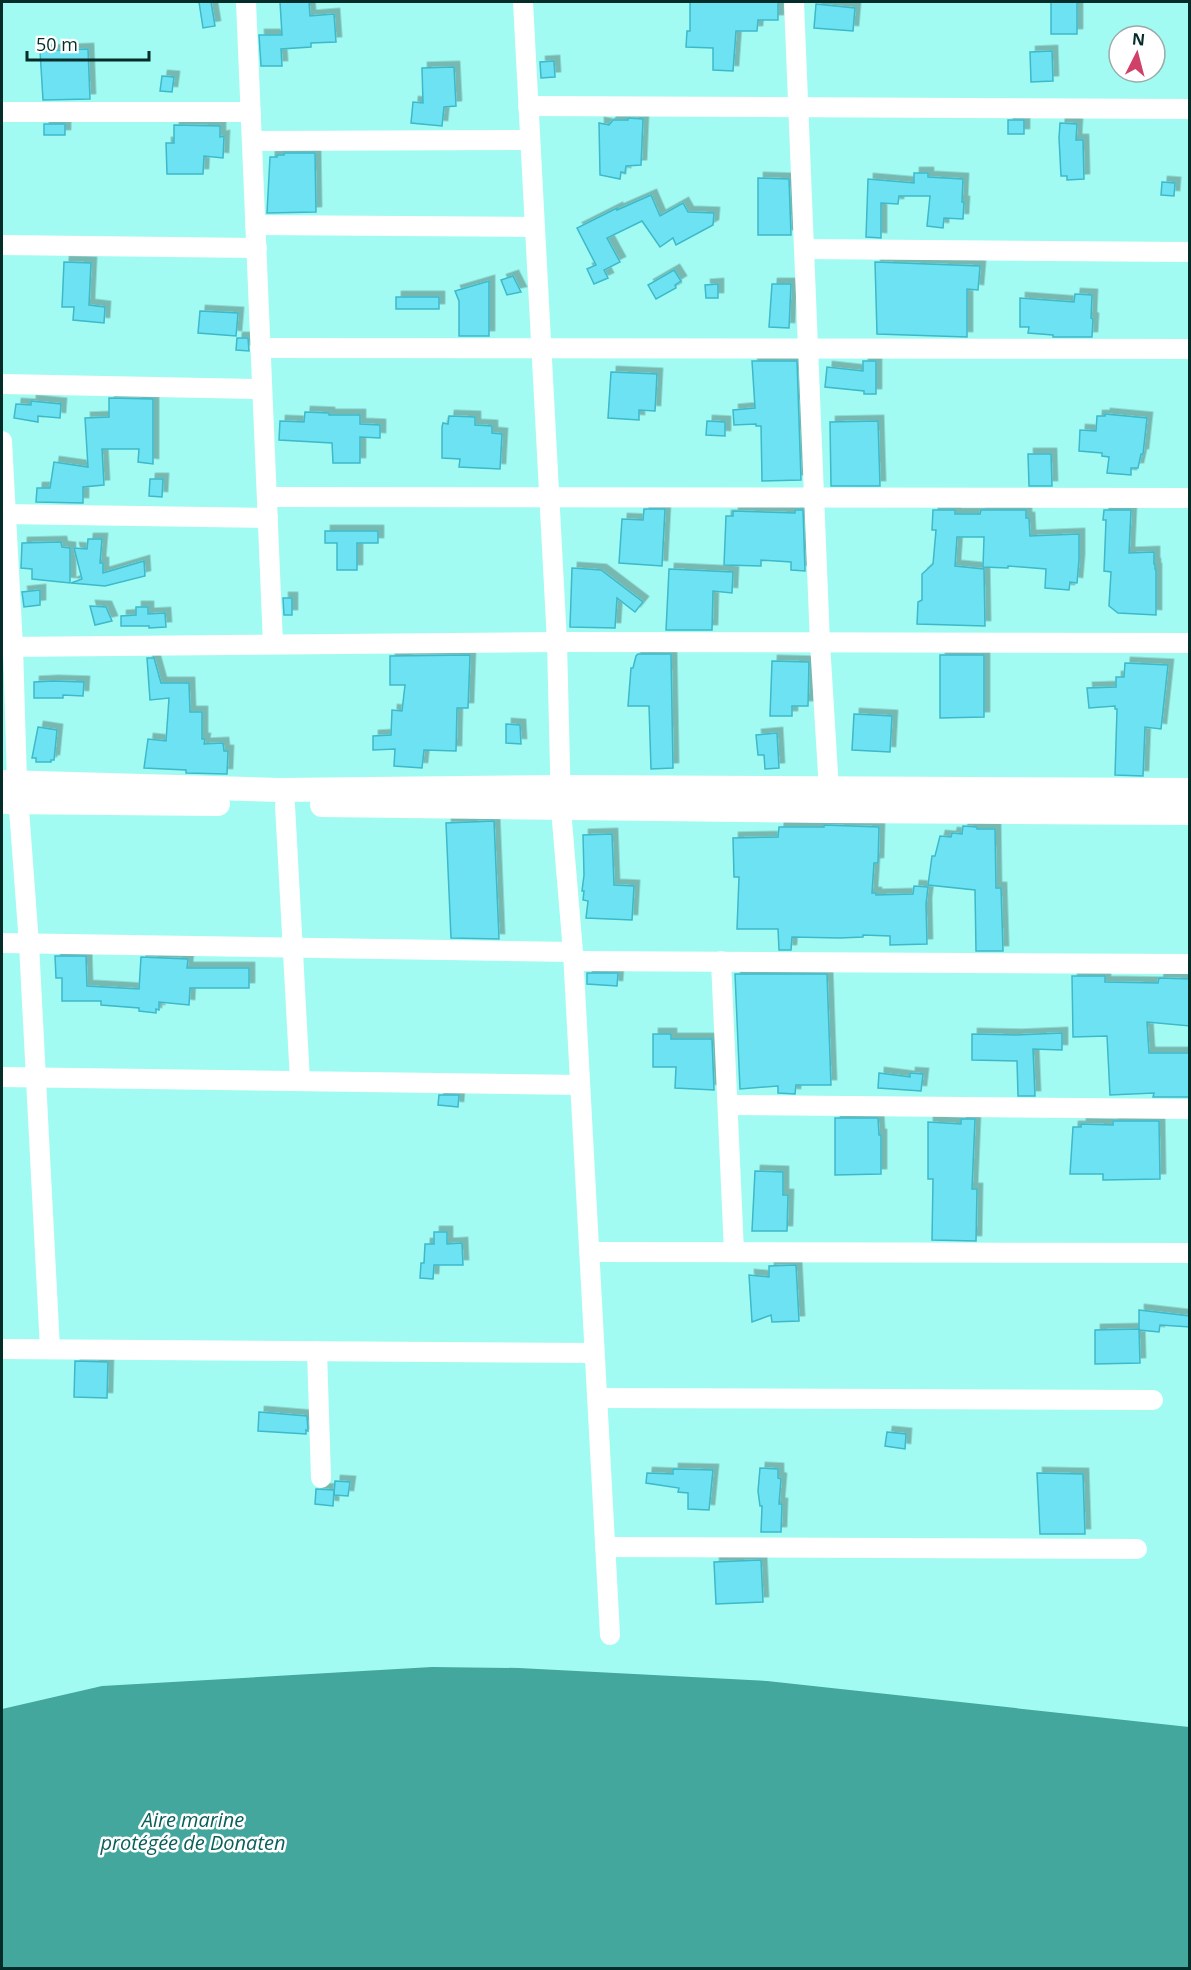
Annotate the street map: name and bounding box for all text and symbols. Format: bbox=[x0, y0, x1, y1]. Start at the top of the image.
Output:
scale bar bbox=[27, 24, 148, 62]
north arrow bbox=[1107, 24, 1167, 84]
text: N bbox=[1131, 27, 1146, 51]
text: 50 m bbox=[36, 32, 78, 56]
water label: Aire marine protégée de Donaten bbox=[100, 1806, 286, 1856]

